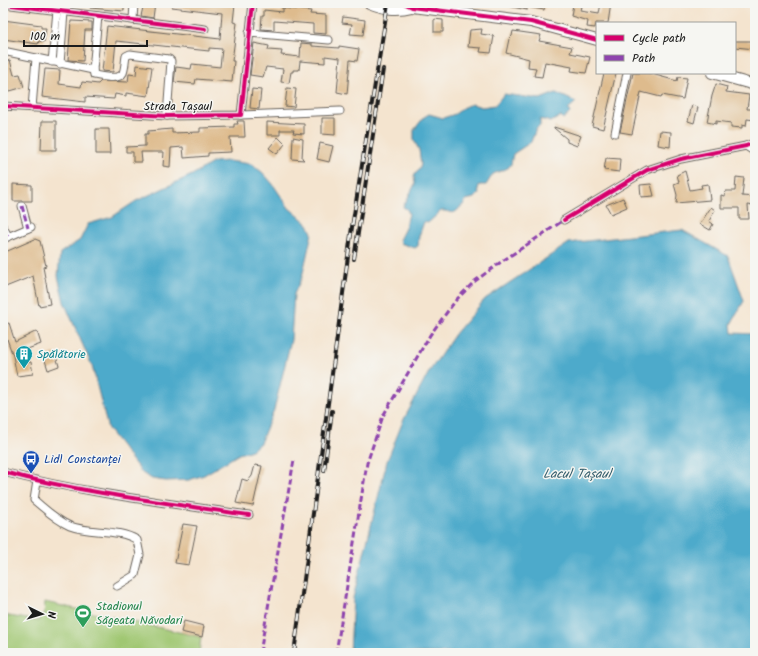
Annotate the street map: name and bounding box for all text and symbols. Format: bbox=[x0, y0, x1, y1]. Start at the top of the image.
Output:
scale bar bbox=[24, 22, 147, 48]
legend bbox=[596, 22, 736, 74]
text: 100 m bbox=[30, 27, 61, 46]
text: Cycle path bbox=[632, 29, 686, 48]
text: Path bbox=[632, 49, 655, 68]
street label: Strada Tașaul bbox=[144, 97, 212, 116]
building icon: Spălătorie bbox=[14, 344, 34, 369]
place label: Spălătorie bbox=[37, 345, 86, 364]
bus stop icon: Lidl Constanței bbox=[21, 449, 41, 474]
place label: Lidl Constanței bbox=[44, 450, 122, 469]
water label: Lacul Tașaul bbox=[543, 464, 614, 485]
north arrow bbox=[22, 594, 62, 634]
place label: Stadionul Săgeata Năvodari bbox=[96, 597, 184, 630]
sports icon: Stadionul Săgeata Năvodari bbox=[73, 603, 93, 628]
text: N bbox=[42, 611, 60, 619]

